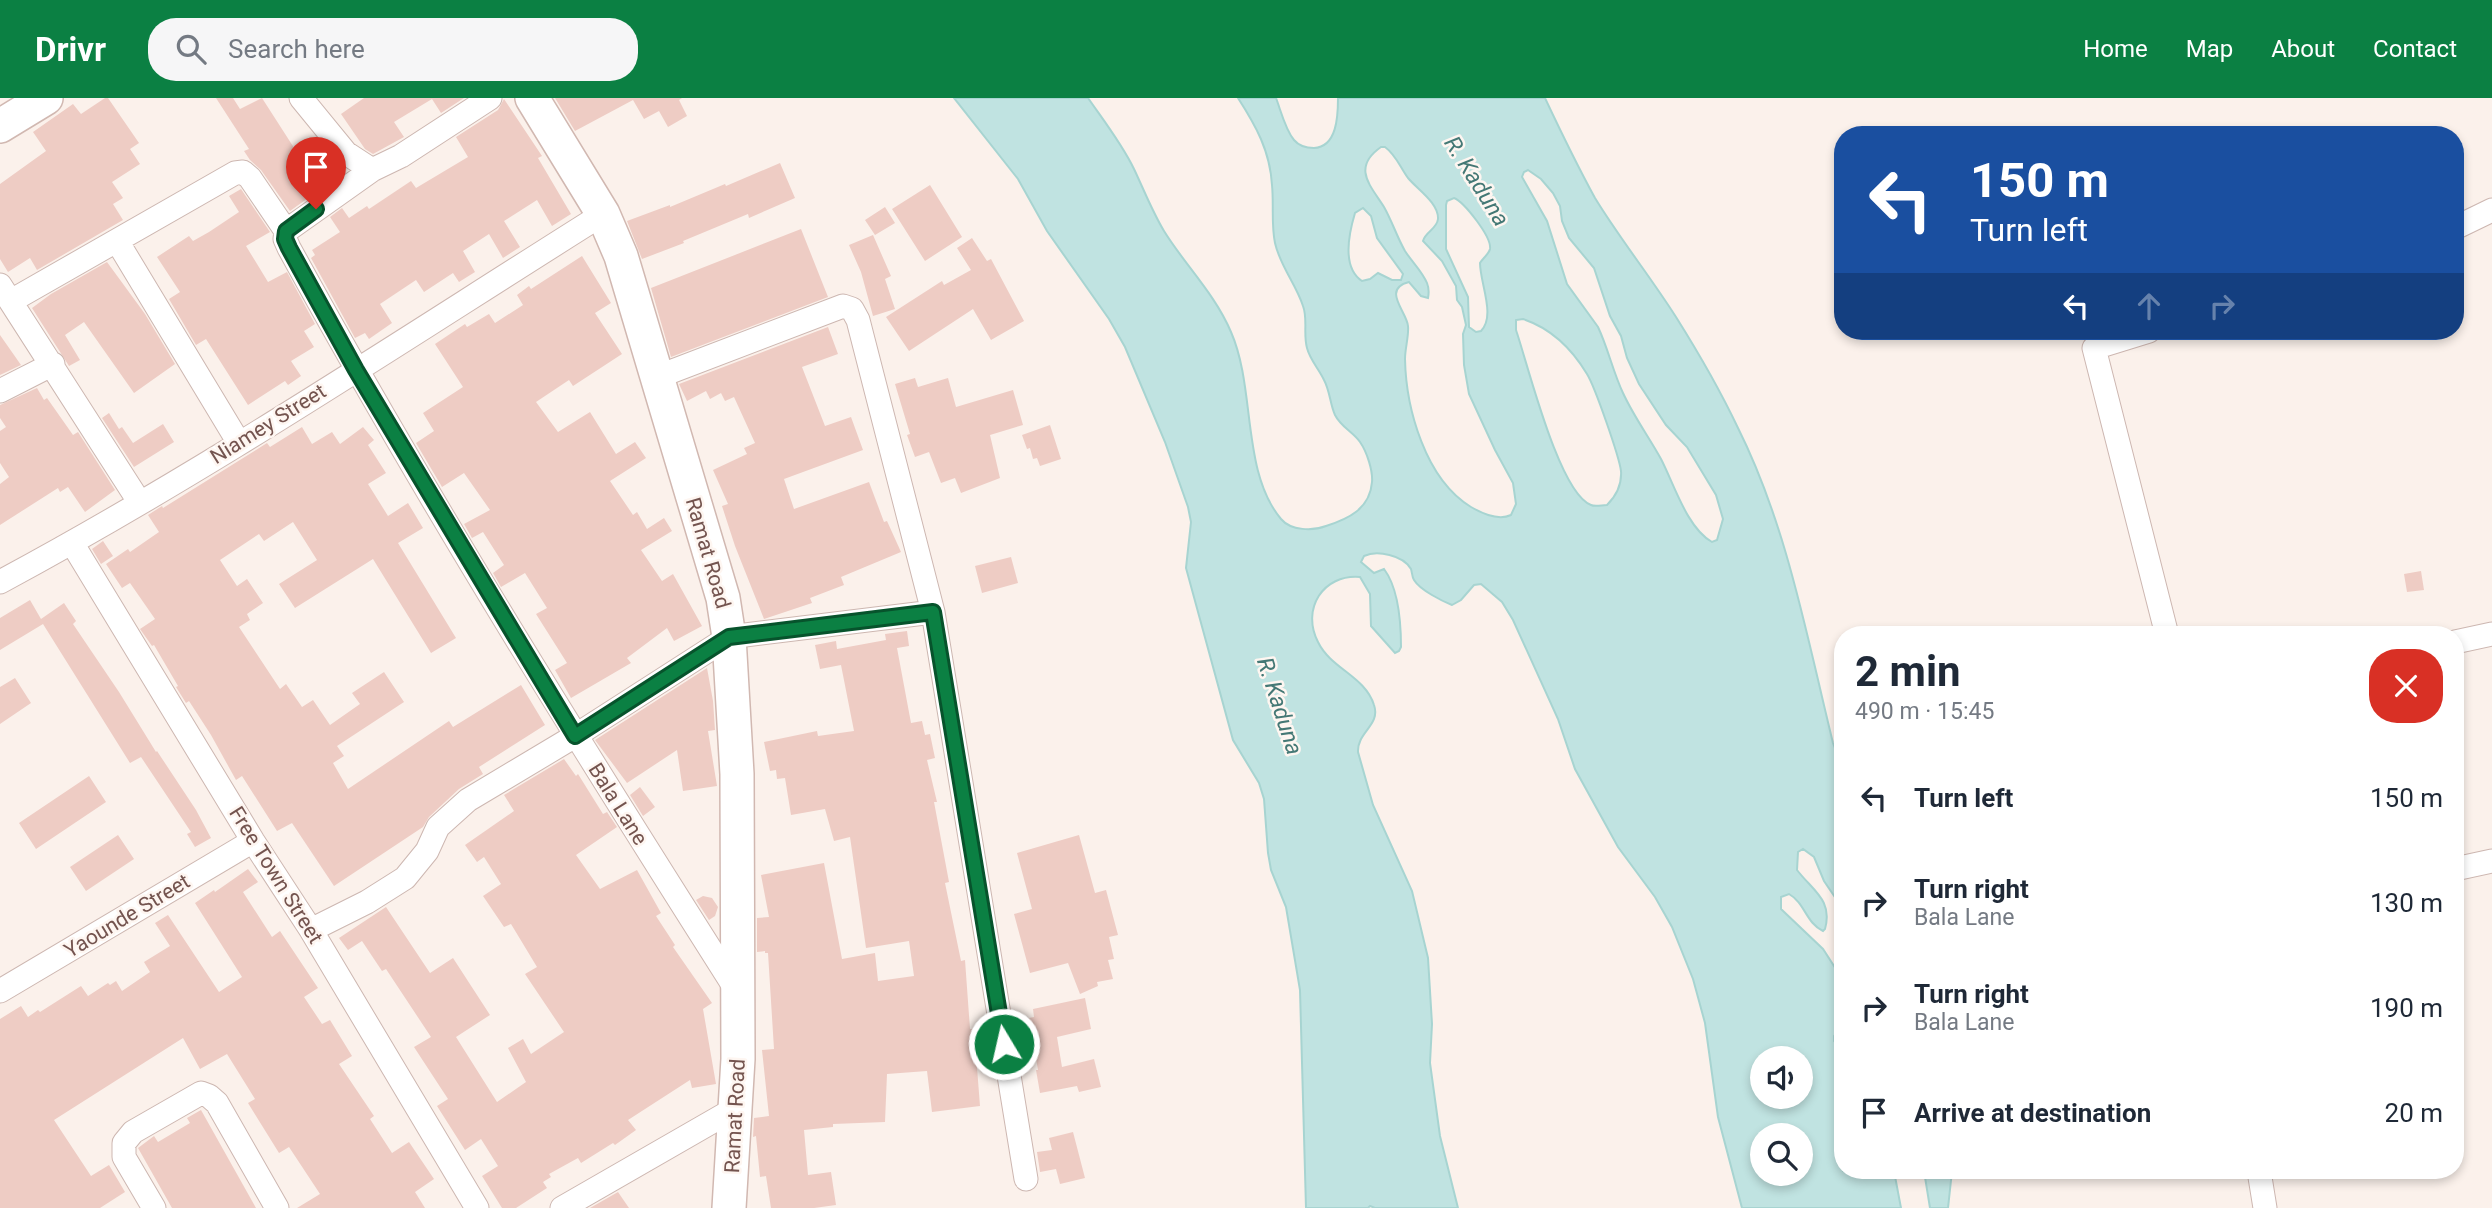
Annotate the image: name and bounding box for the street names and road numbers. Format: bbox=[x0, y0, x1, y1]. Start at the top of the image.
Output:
street label: Niamey Street bbox=[206, 379, 330, 469]
street label: Ramat Road bbox=[681, 495, 735, 611]
street label: Bala Lane bbox=[584, 759, 652, 849]
street label: Free Town Street bbox=[224, 802, 328, 948]
street label: Yaounde Street bbox=[60, 869, 194, 963]
street label: Ramat Road bbox=[720, 1058, 750, 1174]

